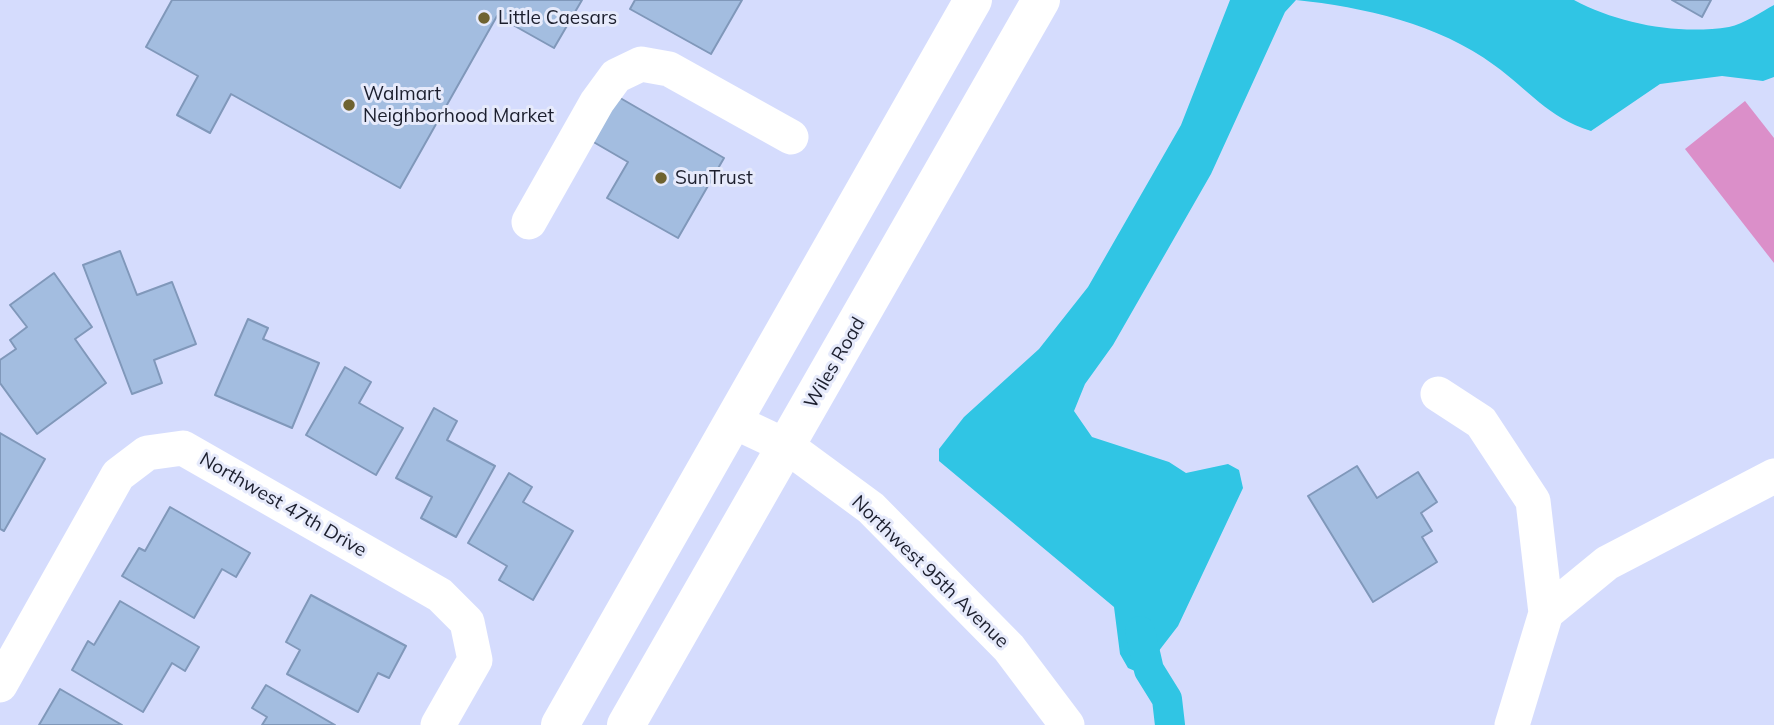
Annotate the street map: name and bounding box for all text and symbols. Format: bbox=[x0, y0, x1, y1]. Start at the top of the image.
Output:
place label: Little Caesars bbox=[498, 7, 617, 29]
marker: Little Caesars bbox=[476, 10, 492, 26]
place label: Walmart Neighborhood Market bbox=[363, 83, 554, 127]
marker: Walmart Neighborhood Market bbox=[341, 97, 357, 113]
place label: SunTrust bbox=[675, 167, 753, 189]
marker: SunTrust bbox=[653, 170, 669, 186]
street label: Wiles Road bbox=[800, 313, 870, 413]
street label: Northwest 47th Drive bbox=[195, 448, 371, 562]
street label: Northwest 95th Avenue bbox=[847, 491, 1013, 653]

